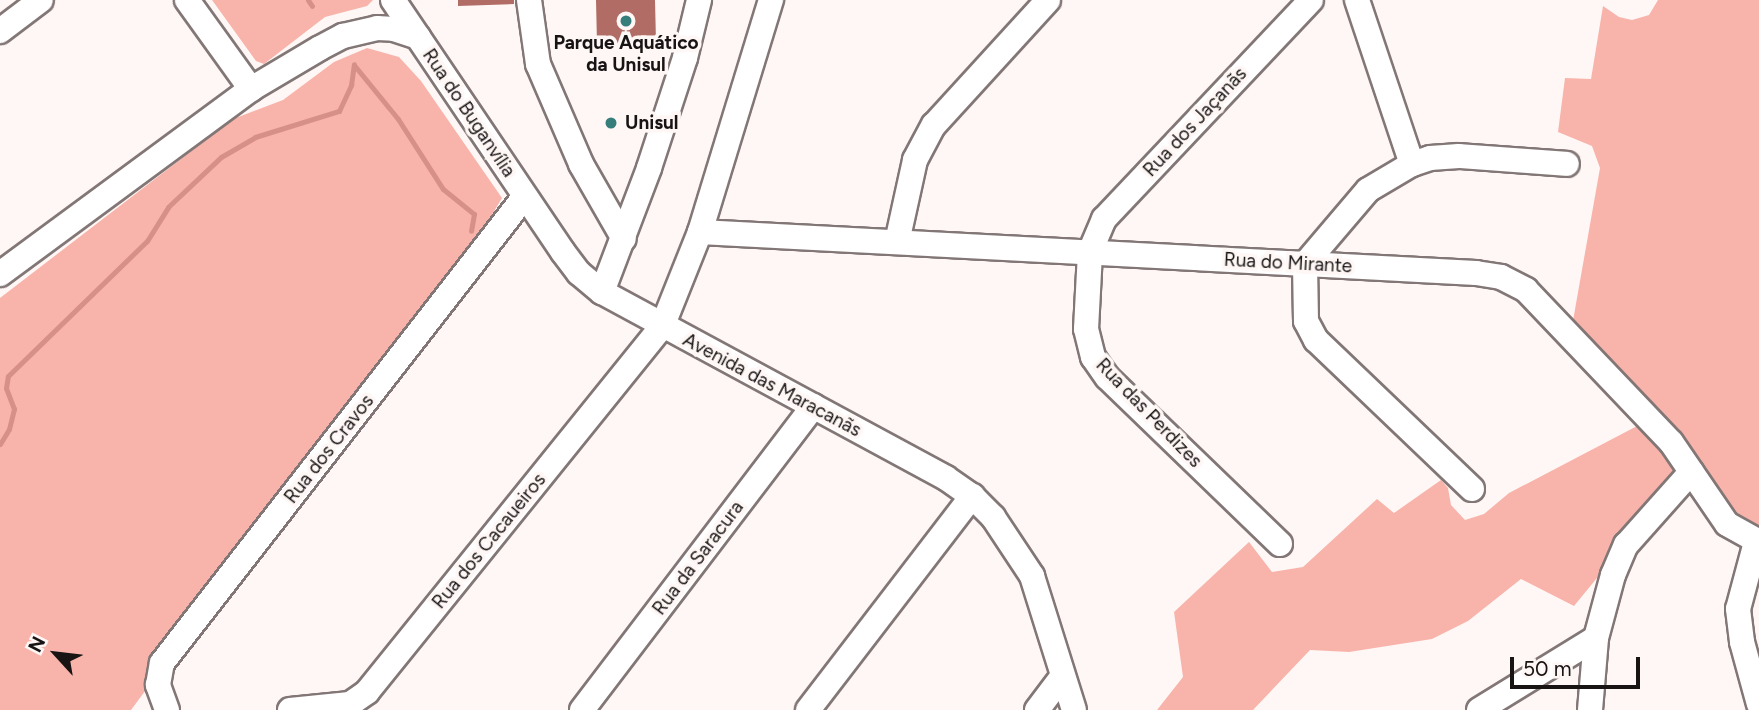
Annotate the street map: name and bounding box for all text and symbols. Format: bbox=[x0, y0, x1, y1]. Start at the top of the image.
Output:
marker: Parque Aquático da Unisul bbox=[618, 13, 634, 29]
place label: Parque Aquático da Unisul bbox=[553, 32, 699, 76]
street label: Rua do Buganvília bbox=[418, 45, 520, 181]
street label: Rua dos Jaçanãs bbox=[1139, 63, 1251, 181]
place label: Unisul bbox=[625, 112, 678, 134]
marker: Unisul bbox=[603, 115, 619, 131]
street label: Rua do Mirante bbox=[1223, 248, 1353, 278]
street label: Avenida das Maracanãs bbox=[679, 328, 865, 442]
street label: Rua das Perdizes bbox=[1091, 354, 1207, 472]
street label: Rua dos Cravos bbox=[279, 390, 379, 508]
street label: Rua dos Cacaueiros bbox=[427, 469, 551, 613]
street label: Rua da Saracura bbox=[648, 496, 748, 620]
north arrow bbox=[21, 619, 91, 689]
text: N bbox=[23, 632, 50, 656]
scale bar bbox=[1514, 644, 1644, 688]
text: 50 m bbox=[1523, 656, 1572, 681]

